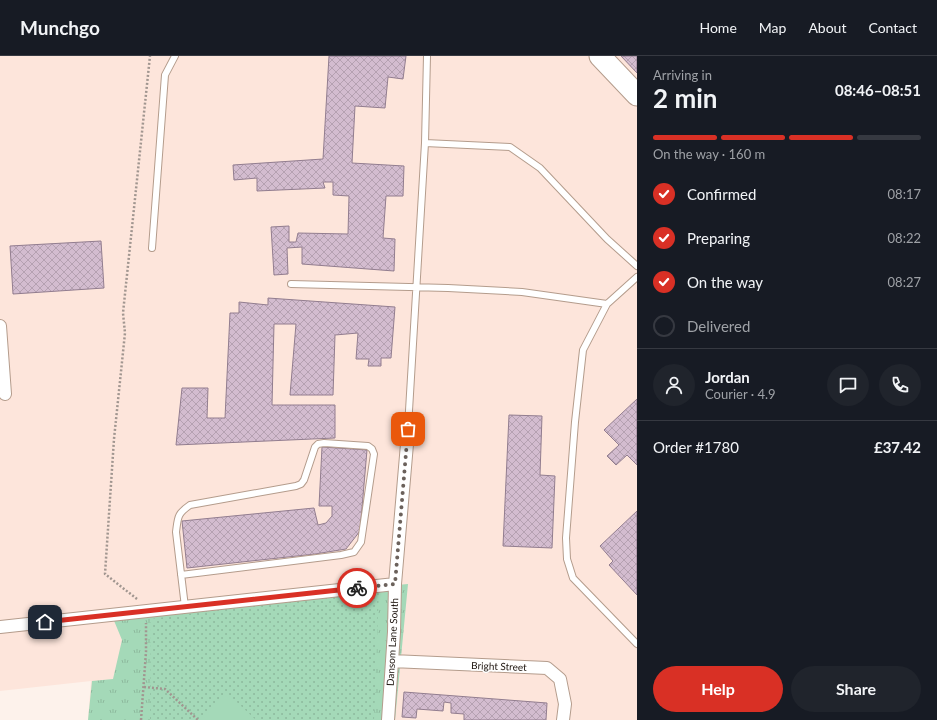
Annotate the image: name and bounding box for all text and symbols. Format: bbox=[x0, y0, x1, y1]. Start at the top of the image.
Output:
text: Munchgo bbox=[20, 16, 100, 39]
text: Home bbox=[699, 19, 737, 36]
text: Map bbox=[759, 19, 786, 36]
text: About bbox=[808, 19, 846, 36]
text: Contact bbox=[868, 19, 917, 36]
text: Arriving in bbox=[653, 67, 712, 83]
text: 08:46–08:51 bbox=[835, 81, 921, 99]
text: 2 min bbox=[653, 82, 717, 114]
text: On the way · 160 m bbox=[653, 146, 765, 162]
icon: check bbox=[653, 183, 675, 205]
text: Confirmed bbox=[687, 185, 756, 203]
text: 08:17 bbox=[888, 186, 921, 202]
icon: check bbox=[653, 227, 675, 249]
text: Preparing bbox=[687, 229, 750, 247]
text: 08:22 bbox=[888, 230, 921, 246]
icon: check bbox=[653, 271, 675, 293]
text: On the way bbox=[687, 273, 763, 291]
text: 08:27 bbox=[888, 274, 921, 290]
text: Delivered bbox=[687, 317, 750, 335]
button: person bbox=[653, 364, 695, 406]
button: chat bbox=[827, 364, 869, 406]
button: phone bbox=[879, 364, 921, 406]
text: Jordan bbox=[705, 368, 750, 386]
text: Courier · 4.9 bbox=[705, 386, 776, 402]
pin bbox=[391, 412, 425, 446]
icon: bag bbox=[397, 418, 419, 440]
text: Order #1780 bbox=[653, 438, 739, 456]
text: £37.42 bbox=[874, 438, 921, 456]
courier bbox=[337, 568, 377, 608]
icon: bike bbox=[346, 577, 368, 599]
street label: Dansom Lane South bbox=[384, 598, 400, 686]
pin bbox=[28, 605, 62, 639]
icon: home bbox=[34, 611, 56, 633]
street label: Bright Street bbox=[471, 659, 527, 673]
button: Help bbox=[653, 666, 783, 712]
button: Share bbox=[791, 666, 921, 712]

